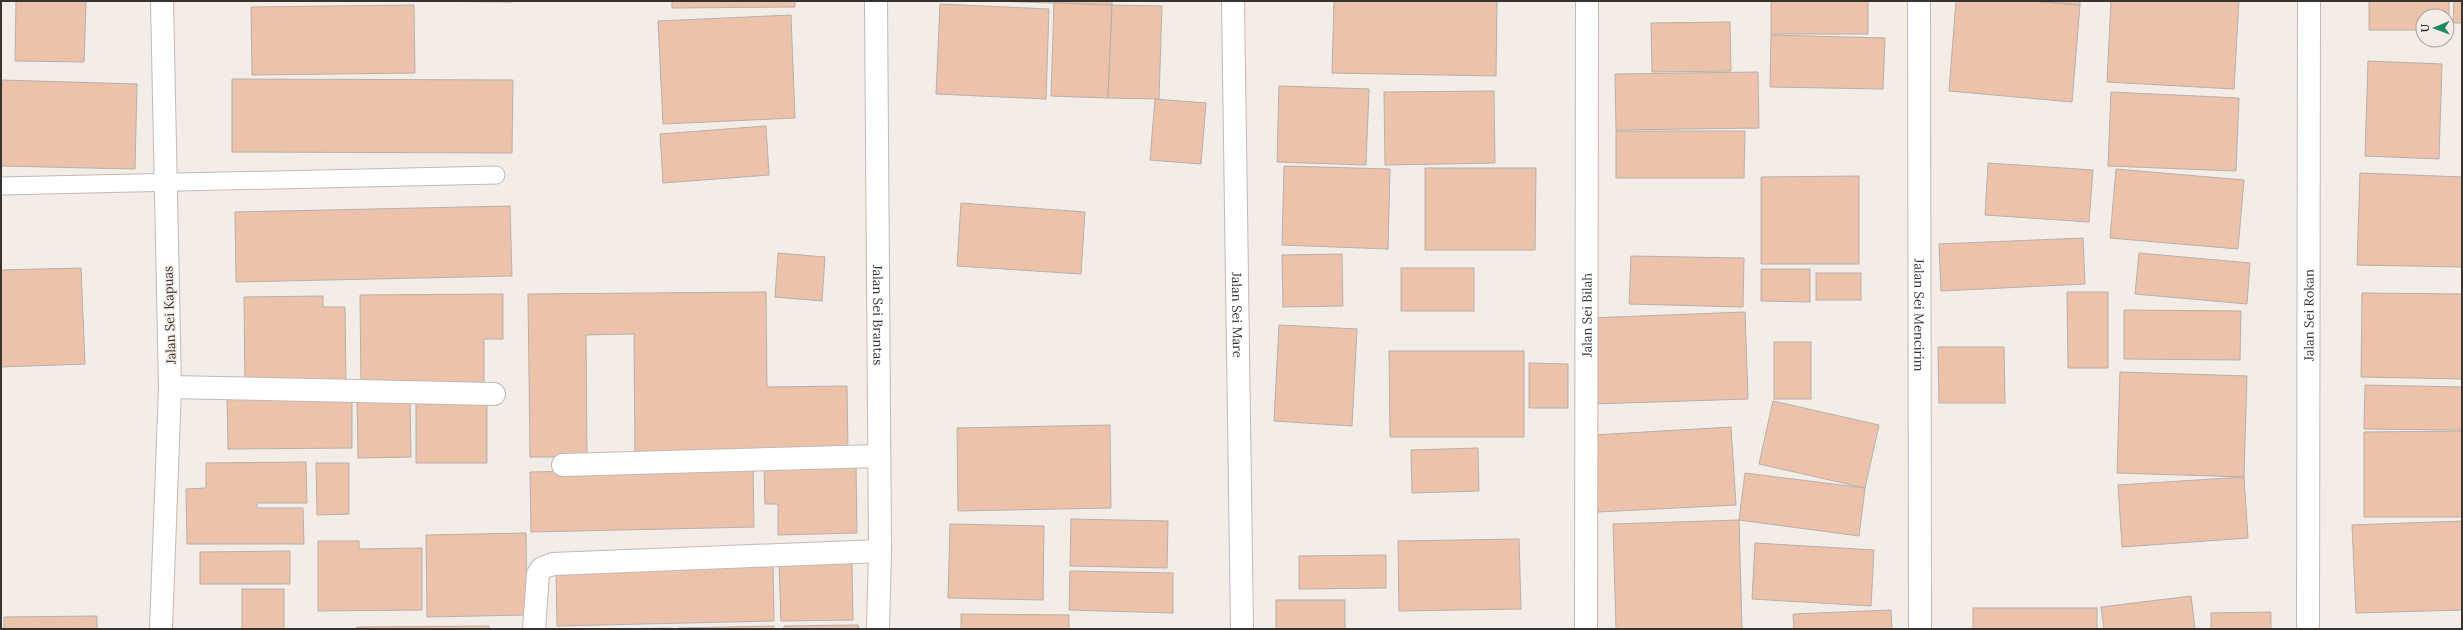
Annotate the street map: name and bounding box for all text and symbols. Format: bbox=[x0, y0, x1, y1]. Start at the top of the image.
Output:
north arrow bbox=[2415, 8, 2455, 48]
text: U bbox=[2418, 23, 2432, 32]
street label: Jalan Sei Mencirim bbox=[1910, 258, 1928, 372]
street label: Jalan Sei Brantas bbox=[869, 264, 887, 365]
street label: Jalan Sei Kapuas bbox=[159, 266, 180, 365]
street label: Jalan Sei Rokan bbox=[2300, 269, 2318, 362]
street label: Jalan Sei Mare bbox=[1228, 271, 1246, 358]
street label: Jalan Sei Bilah bbox=[1578, 273, 1596, 358]

